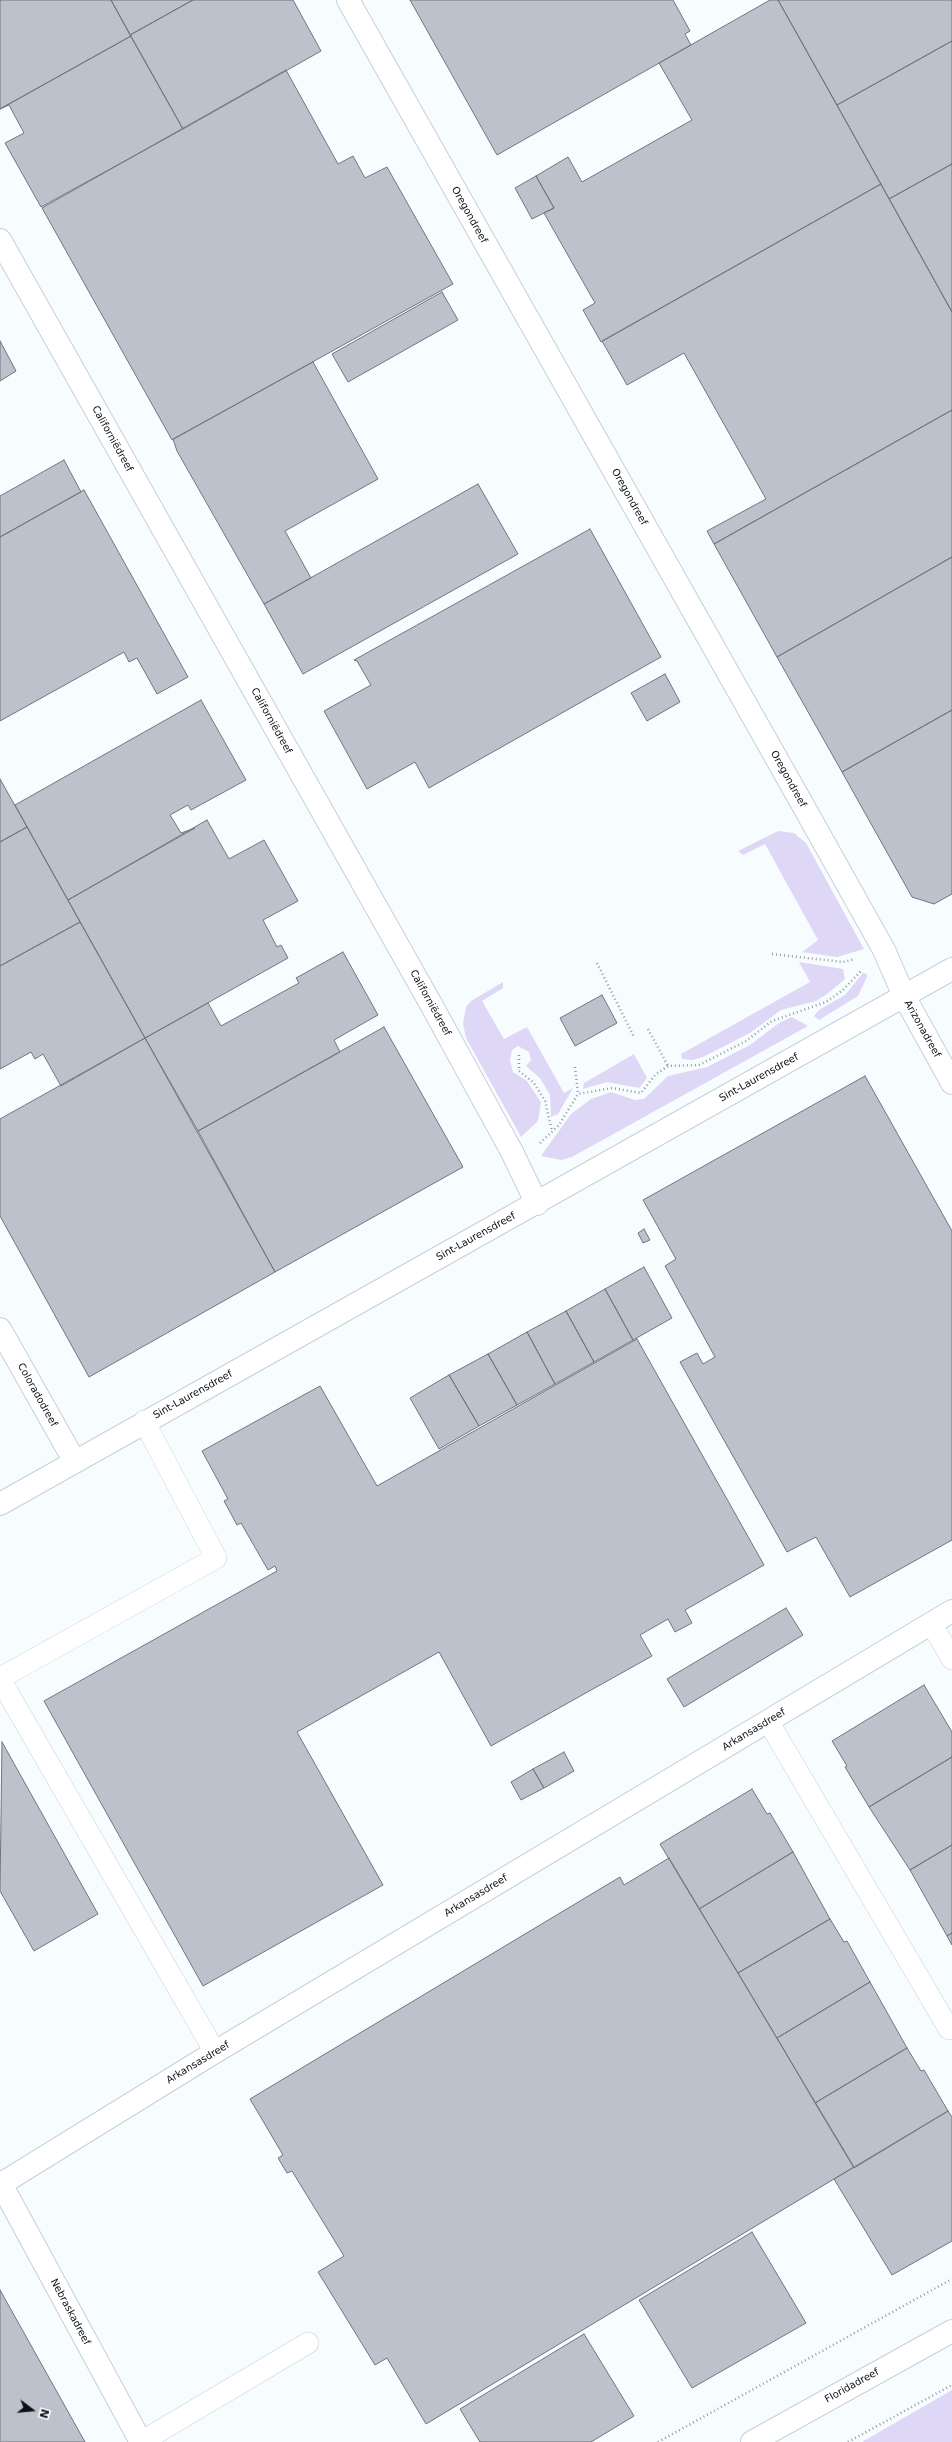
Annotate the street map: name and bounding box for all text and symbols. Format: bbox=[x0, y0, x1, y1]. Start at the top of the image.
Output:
street label: Oregondreef bbox=[449, 185, 489, 245]
street label: Californiëdreef bbox=[89, 404, 135, 474]
street label: Oregondreef bbox=[609, 467, 649, 527]
street label: Californiëdreef bbox=[248, 686, 294, 756]
street label: Oregondreef bbox=[768, 749, 808, 809]
street label: Californiëdreef bbox=[407, 968, 453, 1038]
street label: Arizonadreef bbox=[901, 998, 943, 1060]
street label: Sint-Laurensdreef bbox=[717, 1051, 801, 1105]
street label: Sint-Laurensdreef bbox=[434, 1210, 518, 1264]
street label: Coloradodreef bbox=[15, 1361, 59, 1429]
street label: Sint-Laurensdreef bbox=[151, 1368, 235, 1422]
street label: Arkansasdreef bbox=[720, 1706, 788, 1754]
street label: Arkansasdreef bbox=[442, 1872, 510, 1920]
street label: Arkansasdreef bbox=[164, 2039, 232, 2087]
street label: Nebraskadreef bbox=[48, 2277, 92, 2347]
street label: Floridadreef bbox=[823, 2366, 881, 2406]
north arrow bbox=[12, 2390, 52, 2430]
text: N bbox=[36, 2407, 52, 2420]

